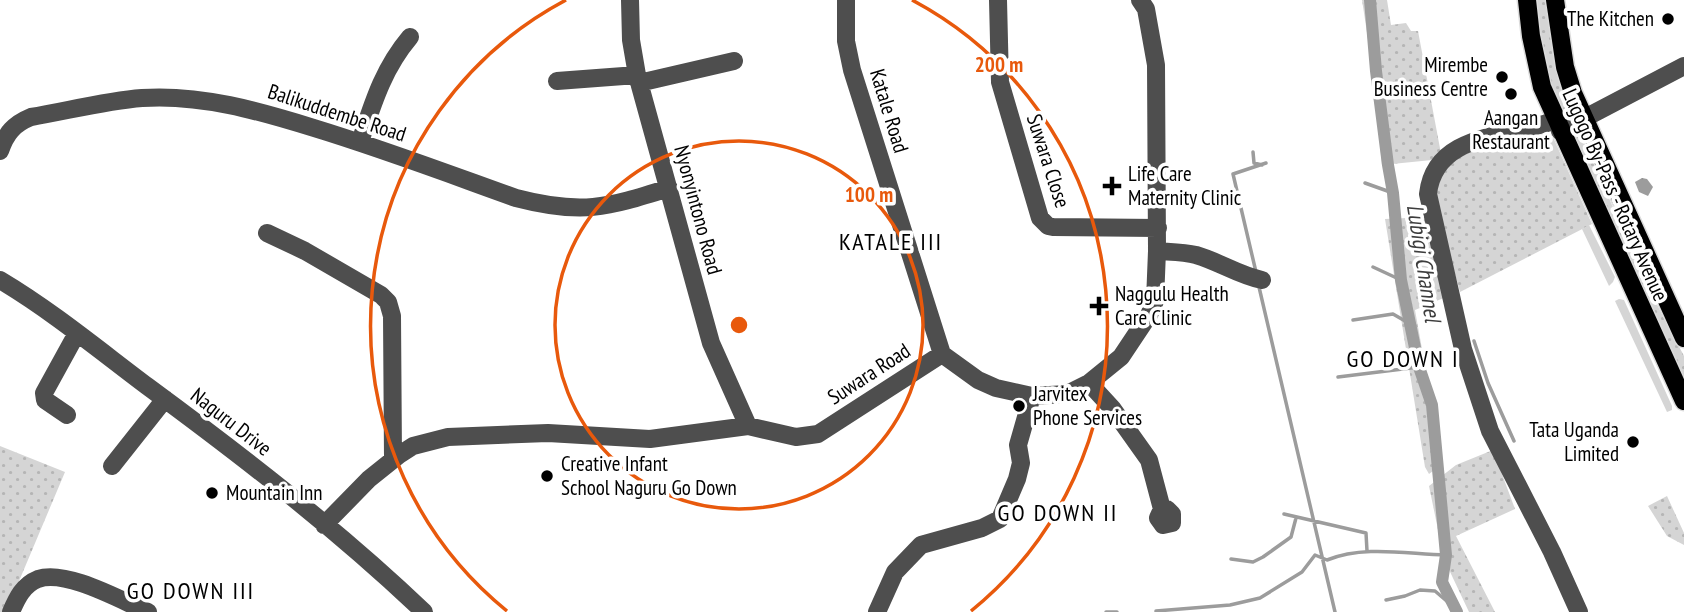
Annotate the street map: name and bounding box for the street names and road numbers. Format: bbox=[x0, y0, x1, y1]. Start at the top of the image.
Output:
street label: Katale Road bbox=[864, 66, 915, 156]
street label: Balikuddembe Road bbox=[265, 77, 410, 148]
street label: Lugogo By-Pass - Rotary Avenue bbox=[1556, 84, 1674, 305]
street label: Suwara Close bbox=[1021, 111, 1076, 211]
street label: Nyonyintono Road bbox=[668, 142, 729, 277]
street label: Suwara Road bbox=[822, 337, 915, 410]
street label: Naguru Drive bbox=[185, 382, 277, 462]

